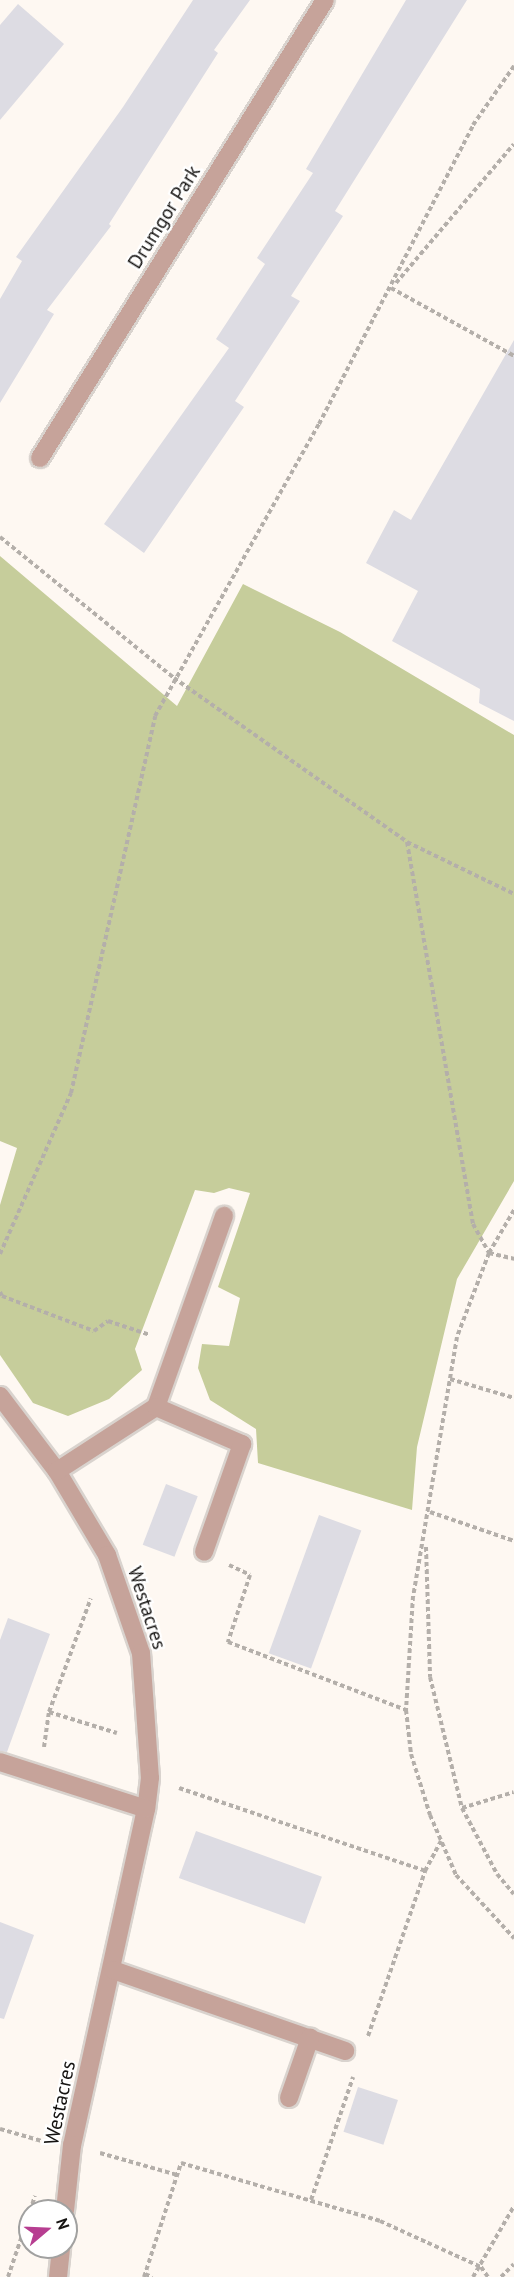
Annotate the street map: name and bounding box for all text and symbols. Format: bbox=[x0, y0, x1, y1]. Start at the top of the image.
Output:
street label: Drumgor Park bbox=[123, 161, 205, 273]
street label: Westacres bbox=[122, 1564, 172, 1652]
street label: Westacres bbox=[39, 2059, 81, 2147]
north arrow bbox=[18, 2199, 78, 2259]
text: N bbox=[52, 2216, 74, 2232]

